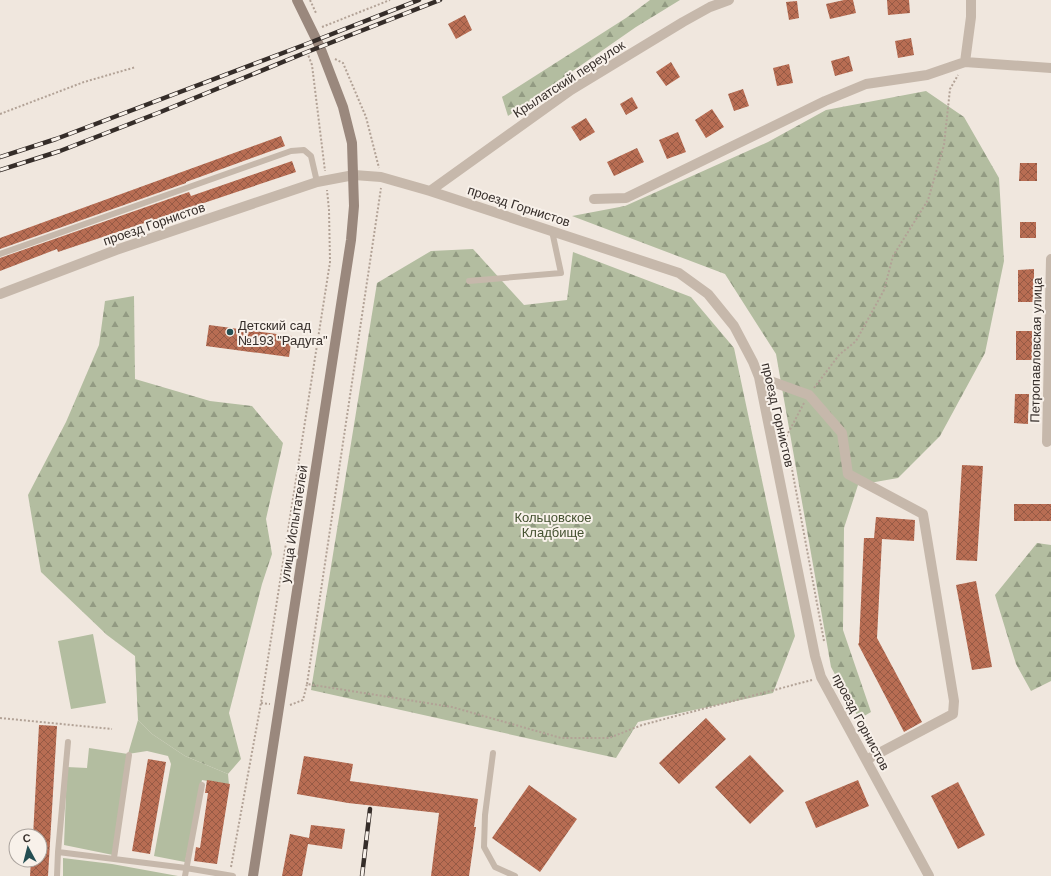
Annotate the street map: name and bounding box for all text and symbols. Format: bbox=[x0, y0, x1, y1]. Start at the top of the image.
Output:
street label: Крылатский переулок bbox=[510, 37, 628, 121]
street label: проезд Горнистов bbox=[466, 182, 572, 230]
street label: проезд Горнистов bbox=[101, 199, 207, 248]
street label: Петропавловская улица bbox=[1027, 276, 1045, 423]
place label: Детский сад №193 "Радуга" bbox=[238, 318, 328, 348]
marker: Детский сад №193 "Радуга" bbox=[225, 327, 235, 337]
street label: проезд Горнистов bbox=[759, 361, 797, 469]
street label: улица Испытателей bbox=[277, 464, 311, 584]
park label: Кольцовское Кладбище bbox=[515, 510, 591, 540]
street label: проезд Горнистов bbox=[829, 671, 893, 773]
north arrow bbox=[8, 828, 48, 868]
text: С bbox=[22, 832, 32, 845]

